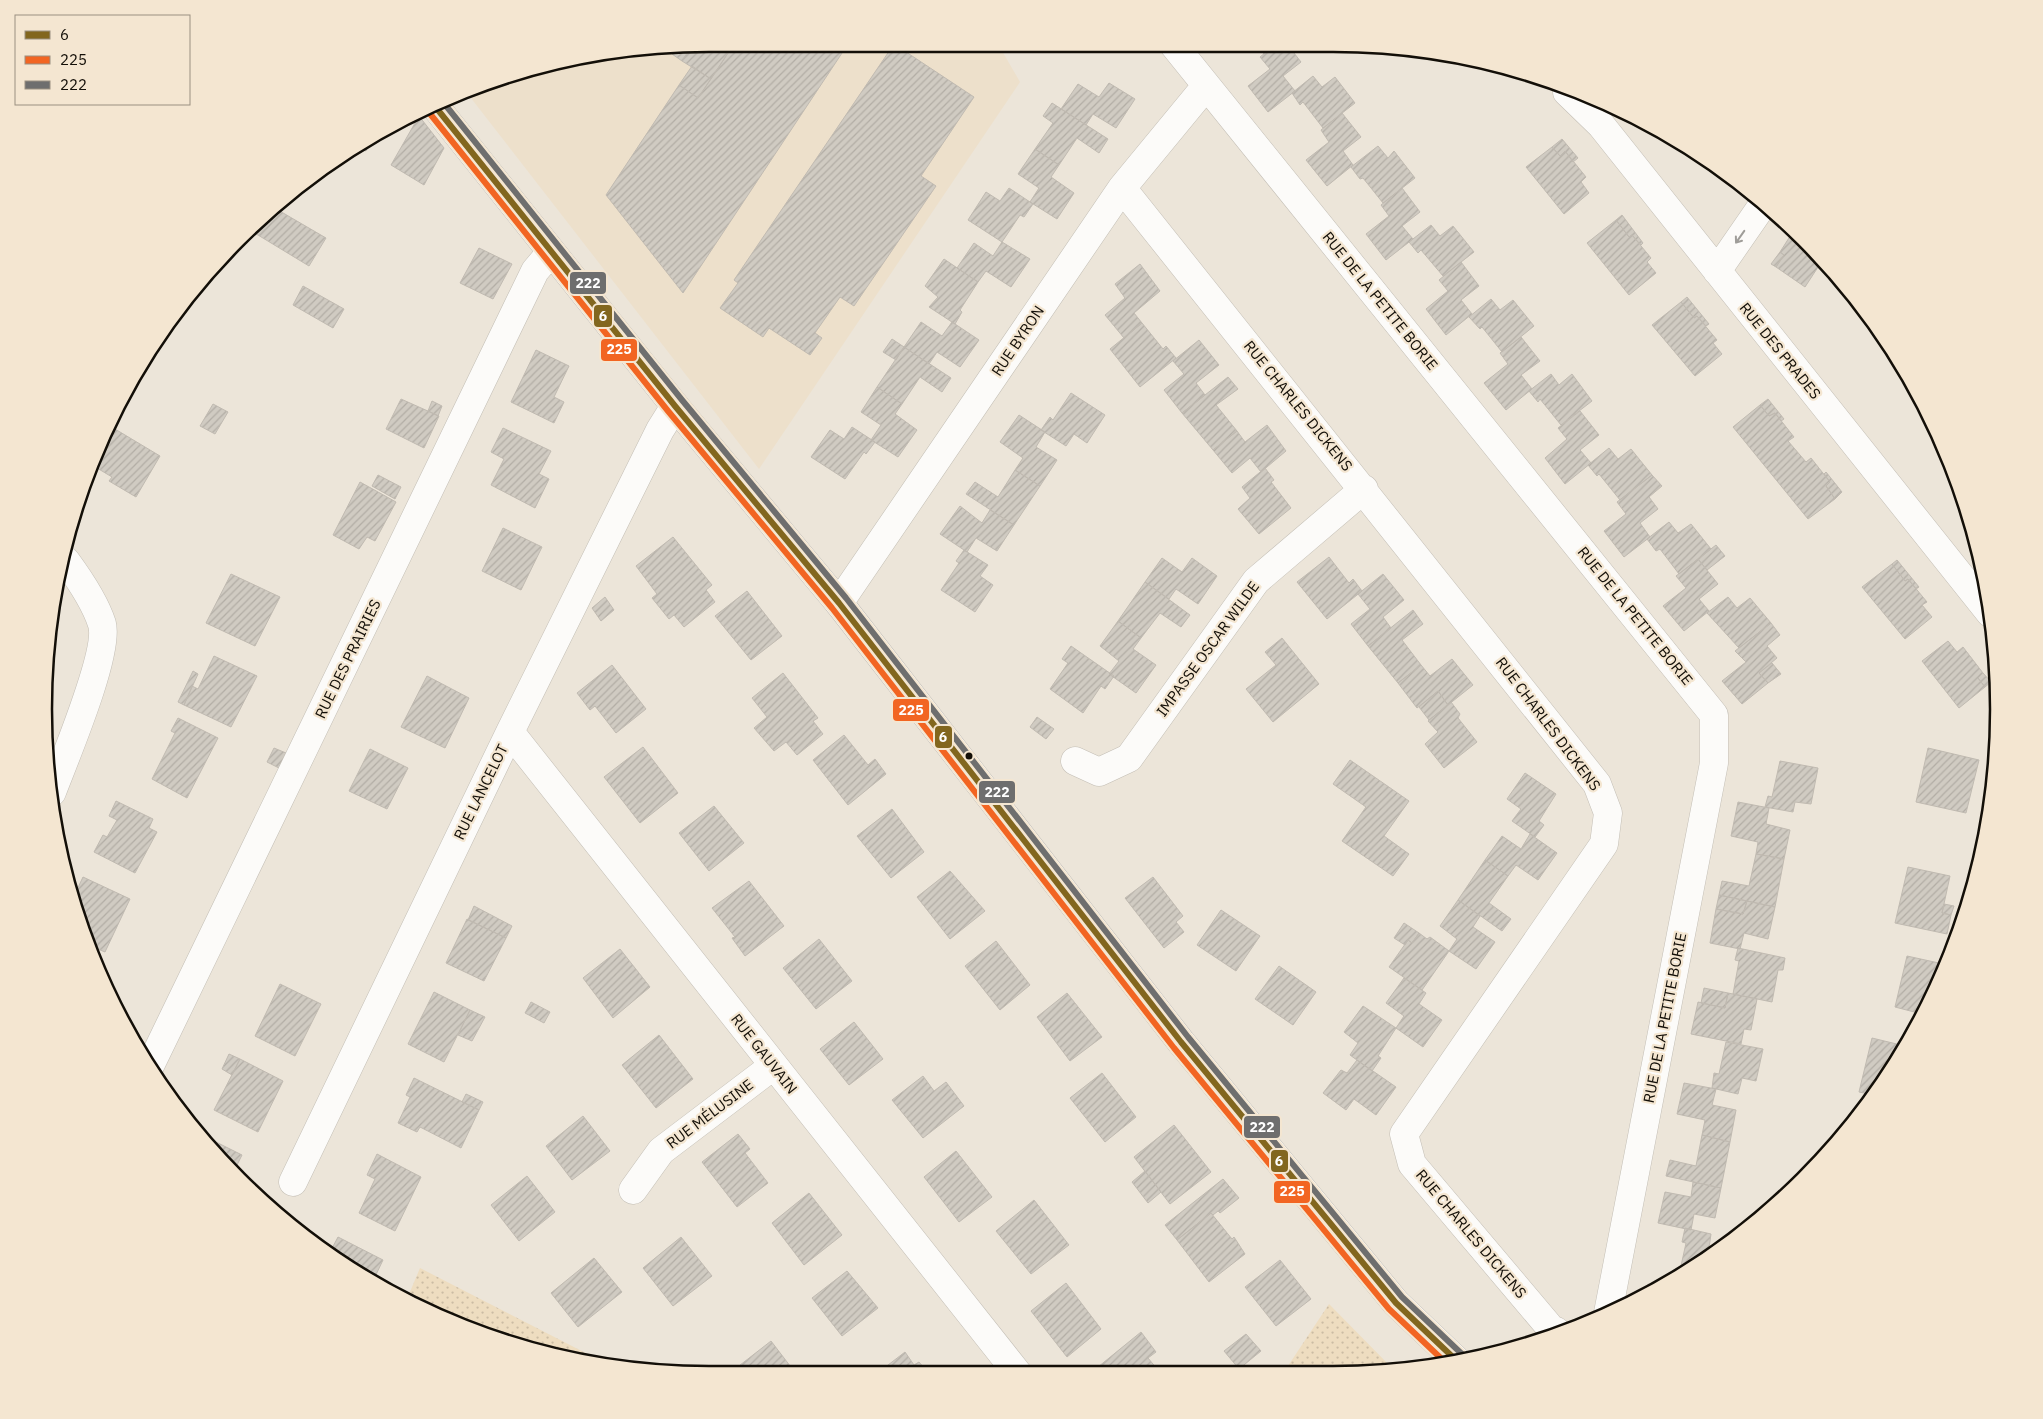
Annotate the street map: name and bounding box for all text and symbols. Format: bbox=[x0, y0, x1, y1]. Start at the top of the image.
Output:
legend bbox=[15, 15, 190, 105]
text: 6 bbox=[60, 25, 69, 44]
text: 225 bbox=[60, 50, 87, 69]
text: 222 bbox=[60, 75, 87, 94]
street label: RUE DE LA PETITE BORIE bbox=[1319, 227, 1442, 374]
one-way arrow bbox=[1735, 230, 1745, 244]
line badge: 222 bbox=[569, 271, 607, 295]
text: 222 bbox=[575, 274, 601, 292]
street label: RUE DES PRADES bbox=[1736, 299, 1825, 403]
street label: RUE BYRON bbox=[987, 302, 1048, 380]
line badge: 6 bbox=[593, 304, 613, 328]
text: 6 bbox=[599, 307, 607, 325]
street label: RUE CHARLES DICKENS bbox=[1240, 337, 1357, 475]
line badge: 225 bbox=[600, 338, 638, 362]
text: 225 bbox=[606, 340, 632, 358]
street label: RUE DE LA PETITE BORIE bbox=[1574, 542, 1697, 689]
street label: IMPASSE OSCAR WILDE bbox=[1152, 577, 1263, 720]
street label: RUE DES PRAIRIES bbox=[310, 596, 385, 722]
street label: RUE CHARLES DICKENS bbox=[1492, 653, 1605, 794]
line badge: 225 bbox=[892, 698, 930, 722]
text: 225 bbox=[898, 701, 924, 719]
line badge: 6 bbox=[934, 725, 953, 749]
text: 6 bbox=[939, 728, 947, 746]
street label: RUE LANCELOT bbox=[449, 741, 512, 843]
unlabelled marker bbox=[964, 751, 974, 761]
line badge: 222 bbox=[978, 780, 1016, 804]
text: 222 bbox=[984, 783, 1010, 801]
street label: RUE DE LA PETITE BORIE bbox=[1639, 931, 1690, 1105]
street label: RUE GAUVAIN bbox=[727, 1010, 802, 1098]
street label: RUE MÉLUSINE bbox=[662, 1075, 757, 1153]
line badge: 222 bbox=[1243, 1115, 1281, 1139]
text: 222 bbox=[1249, 1118, 1275, 1136]
line badge: 6 bbox=[1270, 1149, 1289, 1173]
text: 6 bbox=[1275, 1152, 1283, 1170]
street label: RUE CHARLES DICKENS bbox=[1412, 1165, 1531, 1302]
line badge: 225 bbox=[1273, 1180, 1311, 1204]
text: 225 bbox=[1279, 1182, 1305, 1200]

